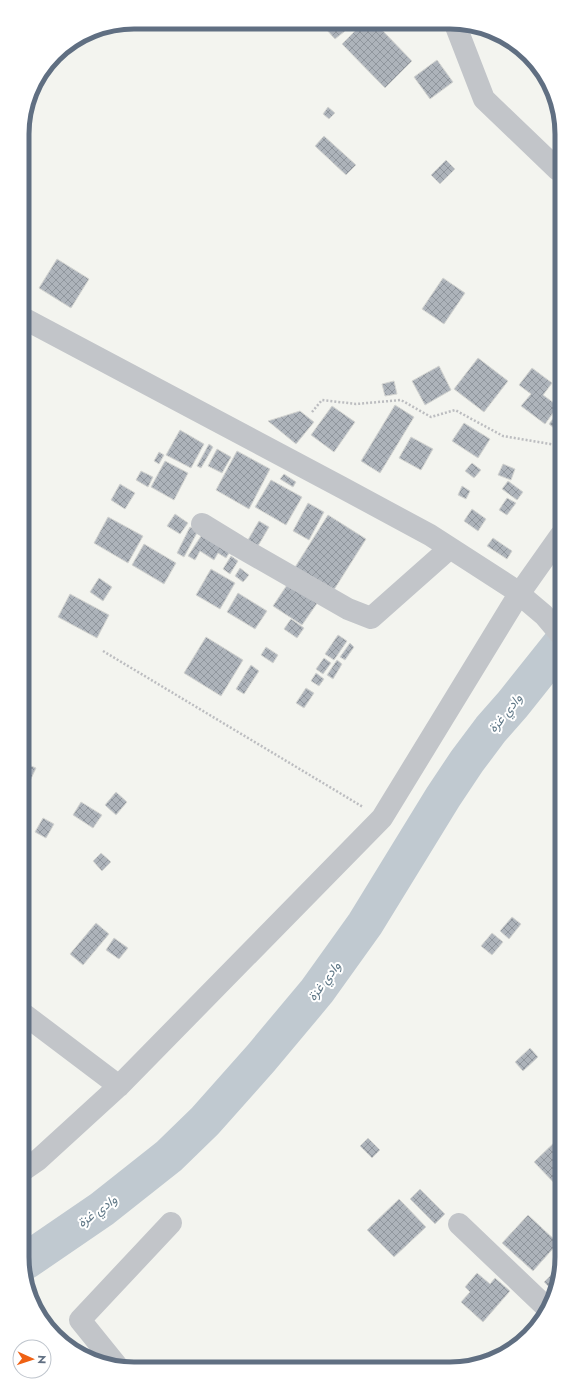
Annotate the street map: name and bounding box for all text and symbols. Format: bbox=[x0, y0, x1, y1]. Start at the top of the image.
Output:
water label: وادي غزة bbox=[483, 689, 527, 737]
water label: وادي غزة bbox=[303, 957, 346, 1005]
water label: وادي غزة bbox=[73, 1190, 122, 1233]
north arrow bbox=[12, 1339, 52, 1379]
text: N bbox=[34, 1355, 50, 1364]

